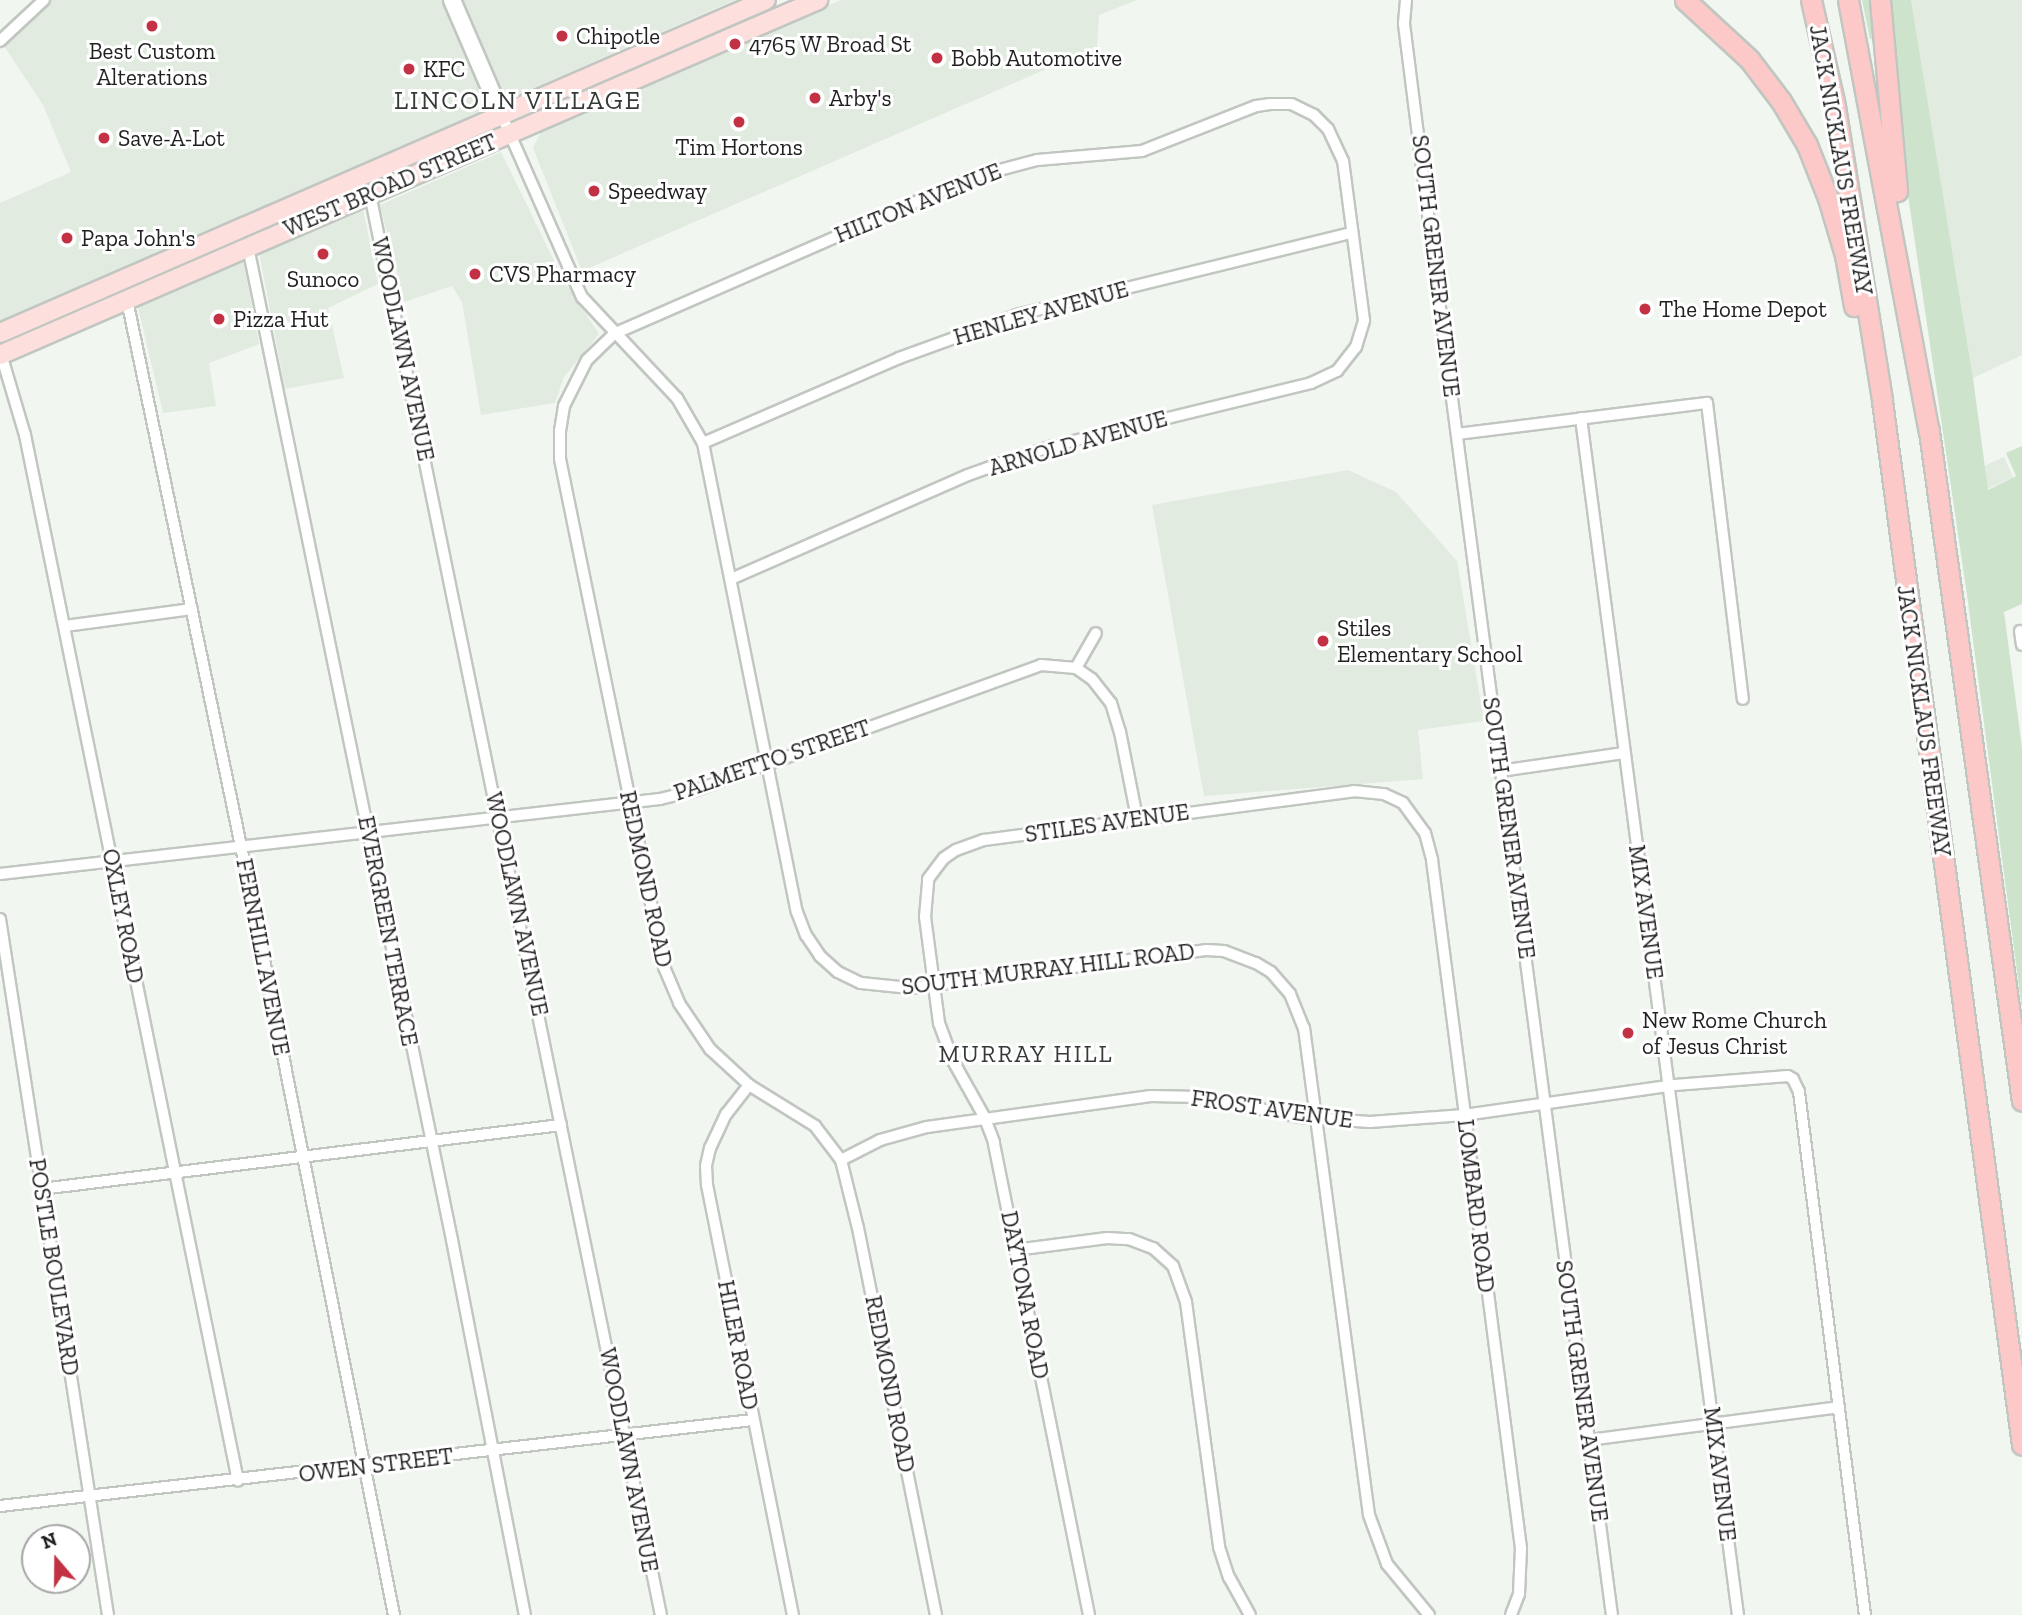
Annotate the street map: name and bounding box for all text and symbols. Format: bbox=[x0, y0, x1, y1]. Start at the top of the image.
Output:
marker: Best Custom Alterations bbox=[144, 18, 160, 34]
place label: Chipotle bbox=[576, 22, 660, 50]
street label: JACK NICKLAUS FREEWAY bbox=[1804, 22, 1878, 298]
marker: Chipotle bbox=[554, 28, 570, 44]
place label: 4765 W Broad St bbox=[749, 30, 913, 58]
marker: 4765 W Broad St bbox=[727, 36, 743, 52]
place label: Best Custom Alterations bbox=[89, 37, 215, 91]
place label: Bobb Automotive bbox=[951, 44, 1123, 72]
marker: Bobb Automotive bbox=[929, 50, 945, 66]
place label: KFC bbox=[423, 55, 465, 83]
marker: KFC bbox=[401, 61, 417, 77]
place label: Arby's bbox=[829, 84, 892, 112]
district label: LINCOLN VILLAGE bbox=[395, 85, 641, 117]
marker: Arby's bbox=[807, 90, 823, 106]
marker: Tim Hortons bbox=[731, 114, 747, 130]
place label: Save-A-Lot bbox=[118, 124, 225, 152]
street label: WEST BROAD STREET bbox=[279, 128, 501, 242]
marker: Save-A-Lot bbox=[96, 130, 112, 146]
place label: Tim Hortons bbox=[675, 133, 803, 161]
street label: SOUTH GRENER AVENUE bbox=[1406, 133, 1466, 399]
street label: HILTON AVENUE bbox=[830, 157, 1006, 249]
place label: Speedway bbox=[608, 177, 707, 205]
marker: Speedway bbox=[586, 183, 602, 199]
place label: Papa John's bbox=[81, 224, 196, 252]
marker: Papa John's bbox=[59, 230, 75, 246]
street label: WOODLAWN AVENUE bbox=[366, 234, 440, 464]
marker: Sunoco bbox=[315, 246, 331, 262]
place label: CVS Pharmacy bbox=[489, 260, 636, 288]
place label: Sunoco bbox=[287, 265, 359, 293]
marker: CVS Pharmacy bbox=[467, 266, 483, 282]
street label: HENLEY AVENUE bbox=[950, 275, 1132, 351]
place label: The Home Depot bbox=[1659, 295, 1827, 323]
marker: The Home Depot bbox=[1637, 301, 1653, 317]
place label: Pizza Hut bbox=[233, 305, 329, 333]
marker: Pizza Hut bbox=[211, 311, 227, 327]
street label: ARNOLD AVENUE bbox=[985, 404, 1171, 482]
street label: JACK NICKLAUS FREEWAY bbox=[1891, 583, 1957, 859]
place label: Stiles Elementary School bbox=[1337, 614, 1523, 668]
marker: Stiles Elementary School bbox=[1315, 633, 1331, 649]
street label: SOUTH GRENER AVENUE bbox=[1477, 695, 1541, 961]
street label: PALMETTO STREET bbox=[670, 713, 874, 807]
street label: REDMOND ROAD bbox=[614, 788, 678, 970]
street label: WOODLAWN AVENUE bbox=[480, 789, 554, 1019]
street label: STILES AVENUE bbox=[1023, 798, 1191, 848]
street label: EVERGREEN TERRACE bbox=[352, 813, 424, 1049]
street label: MIX AVENUE bbox=[1623, 843, 1669, 981]
street label: OXLEY ROAD bbox=[96, 846, 150, 986]
street label: FERNHILL AVENUE bbox=[230, 856, 296, 1058]
street label: SOUTH MURRAY HILL ROAD bbox=[899, 937, 1197, 1001]
place label: New Rome Church of Jesus Christ bbox=[1642, 1006, 1827, 1060]
marker: New Rome Church of Jesus Christ bbox=[1620, 1025, 1636, 1041]
district label: MURRAY HILL bbox=[939, 1040, 1113, 1068]
street label: FROST AVENUE bbox=[1189, 1084, 1355, 1134]
street label: LOMBARD ROAD bbox=[1452, 1118, 1500, 1294]
street label: POSTLE BOULEVARD bbox=[23, 1156, 85, 1378]
street label: DAYTONA ROAD bbox=[995, 1208, 1055, 1382]
street label: SOUTH GRENER AVENUE bbox=[1550, 1258, 1614, 1524]
street label: HILER ROAD bbox=[712, 1278, 764, 1412]
street label: REDMOND ROAD bbox=[859, 1293, 921, 1475]
street label: WOODLAWN AVENUE bbox=[594, 1345, 664, 1575]
street label: MIX AVENUE bbox=[1698, 1405, 1742, 1543]
street label: OWEN STREET bbox=[297, 1442, 455, 1488]
north arrow bbox=[21, 1524, 91, 1594]
text: N bbox=[39, 1527, 60, 1554]

